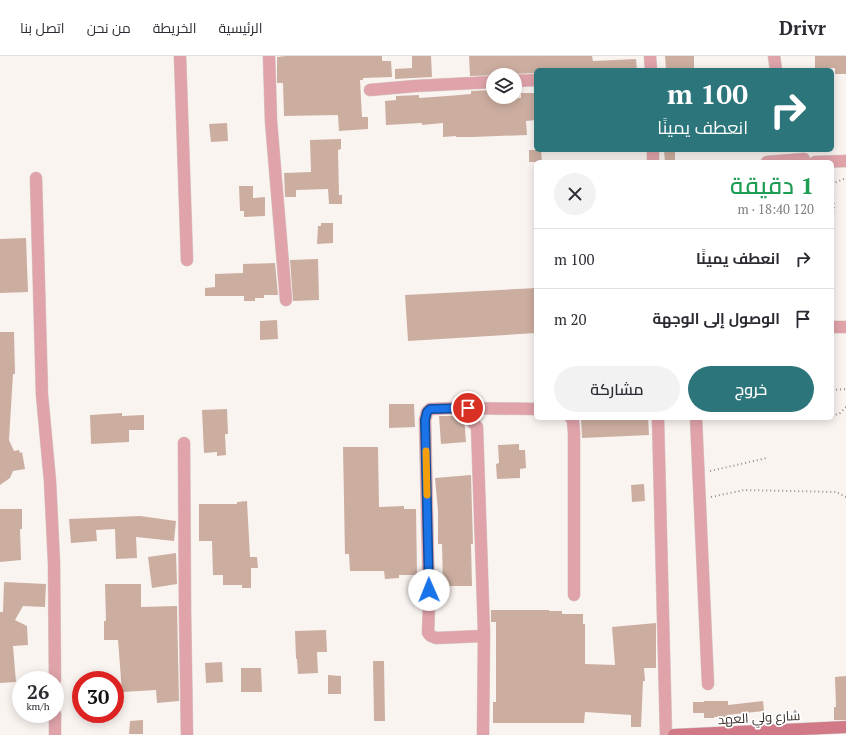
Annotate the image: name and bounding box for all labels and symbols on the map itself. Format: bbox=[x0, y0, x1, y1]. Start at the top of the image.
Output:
pin bbox=[451, 391, 485, 425]
position arrow bbox=[408, 569, 450, 611]
speed limit sign: 30 bbox=[72, 671, 124, 723]
street label: شارع ولي العهد bbox=[717, 706, 801, 730]

